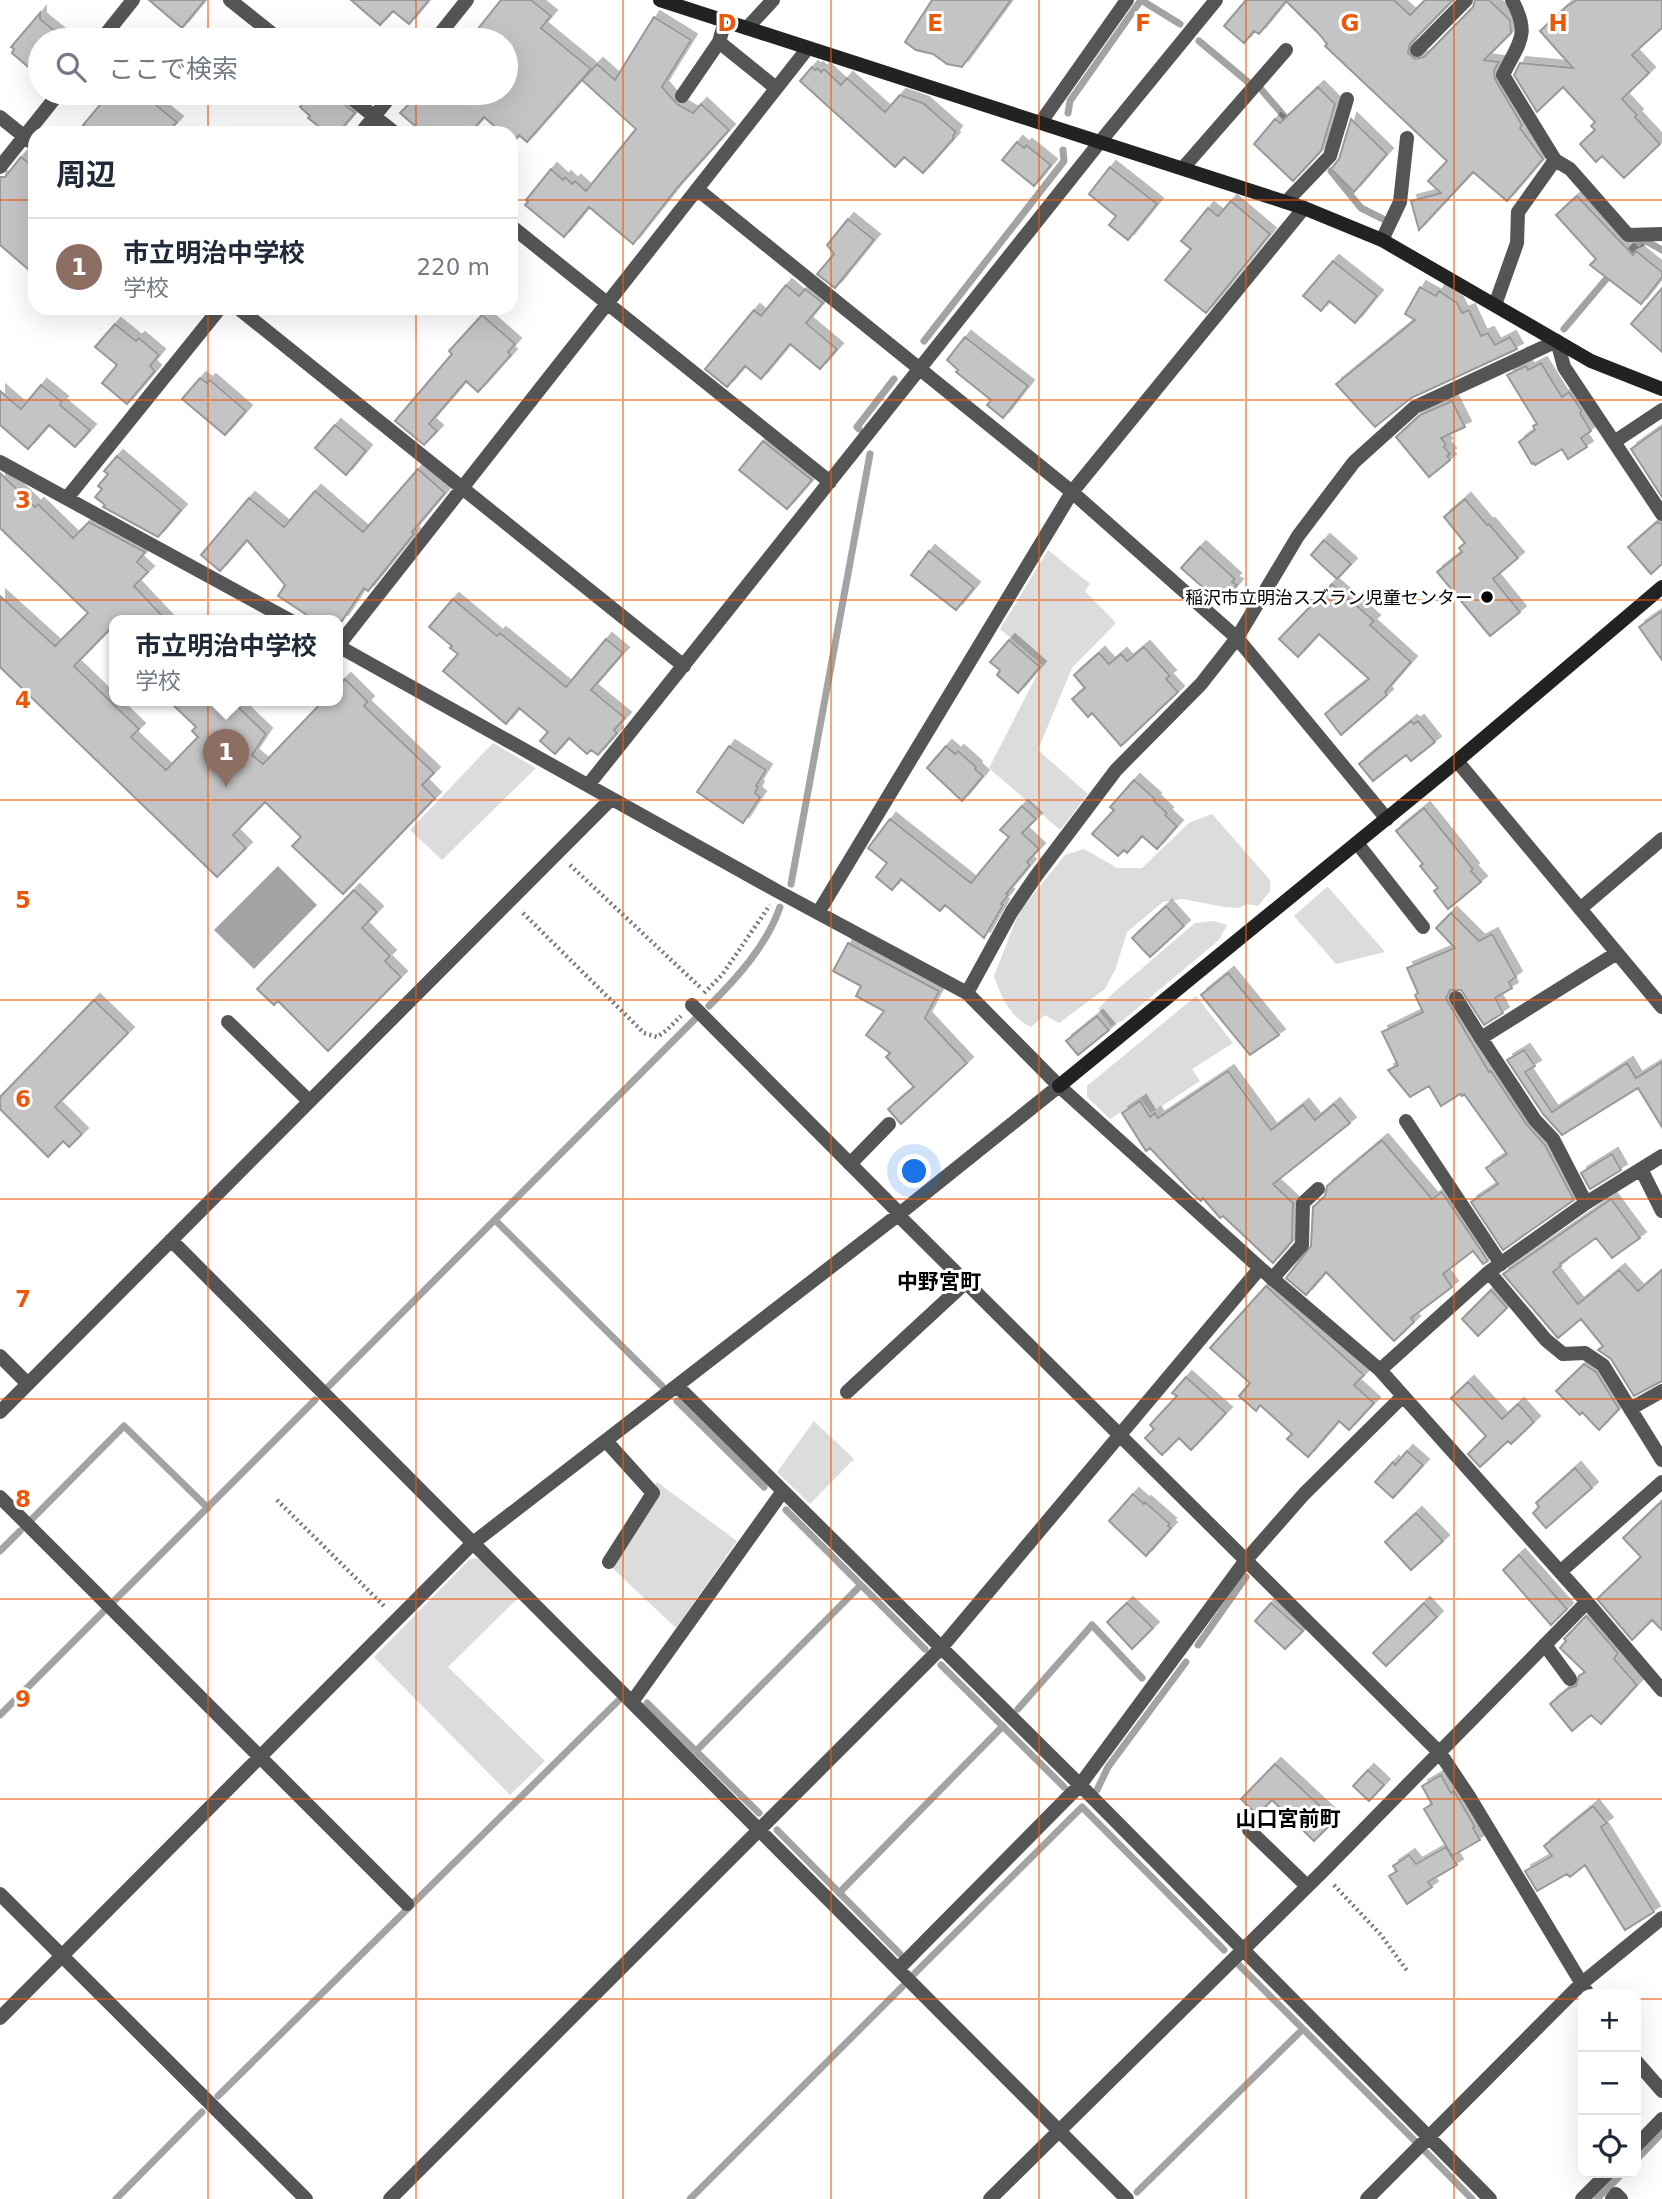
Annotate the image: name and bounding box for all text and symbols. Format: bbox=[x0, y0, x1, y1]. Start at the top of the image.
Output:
text: D bbox=[717, 10, 737, 36]
text: E bbox=[927, 10, 943, 36]
text: F bbox=[1135, 10, 1151, 36]
text: G bbox=[1341, 10, 1359, 36]
text: H bbox=[1548, 10, 1568, 36]
search box bbox=[28, 28, 518, 105]
icon: search bbox=[52, 48, 90, 86]
text: ここで検索 bbox=[108, 54, 238, 84]
text: 周辺 bbox=[56, 157, 116, 192]
text: 市立明治中学校 bbox=[123, 238, 305, 268]
text: 1 bbox=[71, 254, 87, 280]
text: 220 m bbox=[416, 254, 490, 280]
text: 学校 bbox=[123, 275, 169, 301]
text: 3 bbox=[15, 487, 31, 513]
place label: 稲沢市立明治スズラン児童センター bbox=[1185, 587, 1473, 608]
marker: 稲沢市立明治スズラン児童センター bbox=[1479, 589, 1495, 605]
popup bbox=[109, 615, 343, 706]
text: 市立明治中学校 bbox=[135, 631, 317, 661]
text: 学校 bbox=[135, 668, 181, 694]
text: 4 bbox=[15, 687, 31, 713]
pin: 1 bbox=[203, 729, 249, 787]
text: 5 bbox=[15, 887, 31, 913]
text: 6 bbox=[15, 1086, 31, 1112]
your location bbox=[897, 1154, 931, 1188]
district label: 中野宮町 bbox=[897, 1270, 981, 1294]
text: 7 bbox=[15, 1286, 31, 1312]
text: 8 bbox=[15, 1486, 31, 1512]
text: 9 bbox=[15, 1686, 31, 1712]
district label: 山口宮前町 bbox=[1236, 1807, 1341, 1831]
map controls bbox=[1578, 1989, 1641, 2178]
button: + bbox=[1578, 1989, 1641, 2052]
button: − bbox=[1578, 2052, 1641, 2115]
button: locate bbox=[1578, 2115, 1641, 2178]

